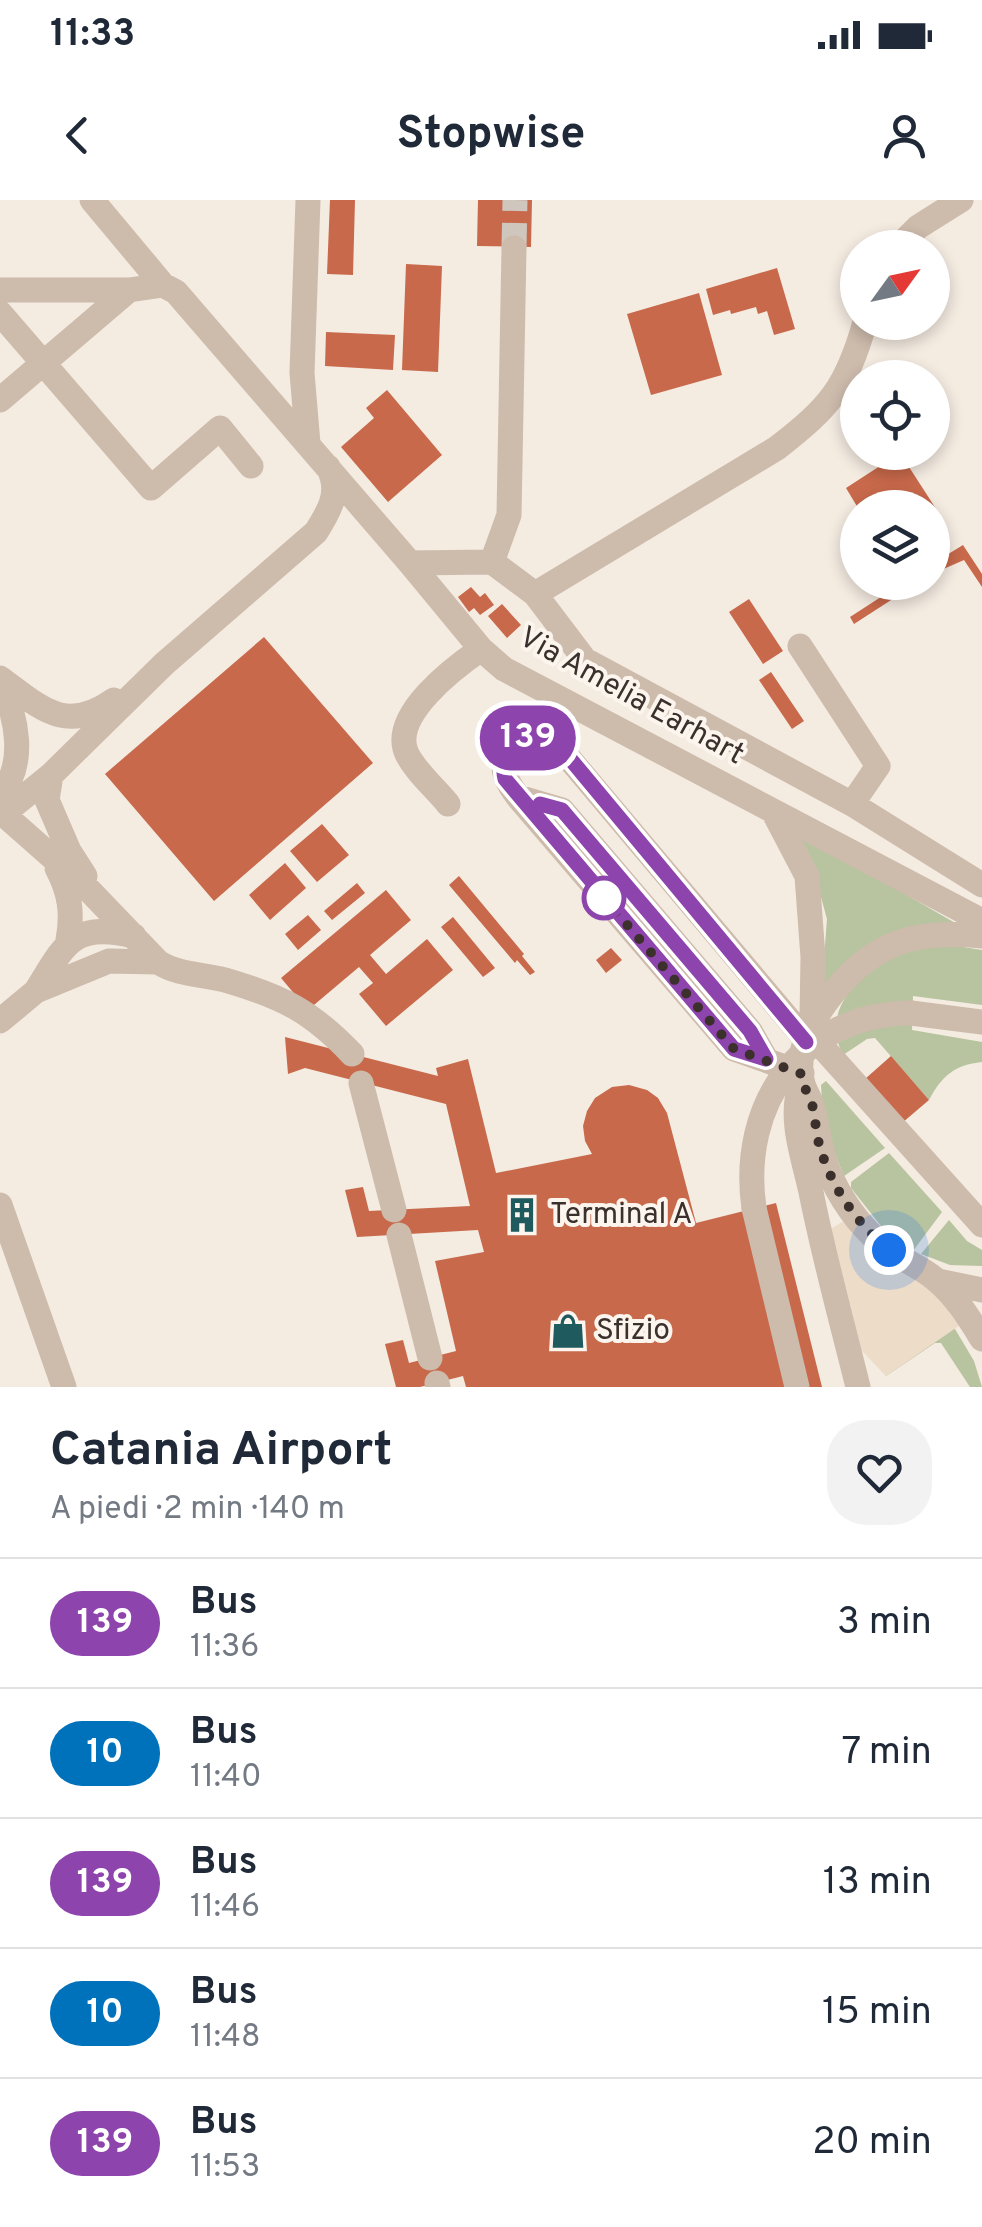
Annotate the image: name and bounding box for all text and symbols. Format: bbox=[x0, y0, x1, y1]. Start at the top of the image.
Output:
text: 11:33 bbox=[50, 11, 135, 60]
text: Stopwise bbox=[397, 107, 585, 164]
icon: back bbox=[50, 108, 105, 163]
icon: person bbox=[877, 108, 932, 163]
north arrow bbox=[840, 230, 950, 340]
map controls bbox=[840, 230, 950, 600]
button: locate bbox=[840, 360, 950, 470]
button: layers bbox=[840, 490, 950, 600]
street label: Via Amelia Earhart bbox=[512, 620, 750, 774]
line badge: 139 bbox=[470, 706, 586, 770]
text: 139 bbox=[500, 716, 556, 760]
unlabelled marker bbox=[583, 877, 625, 919]
building icon: Terminal A bbox=[503, 1196, 541, 1234]
place label: Terminal A bbox=[550, 1197, 693, 1234]
your location bbox=[864, 1225, 914, 1275]
shop icon: Sfizio bbox=[549, 1312, 587, 1350]
place label: Sfizio bbox=[596, 1313, 670, 1350]
button: heart bbox=[827, 1420, 932, 1525]
text: Catania Airport bbox=[50, 1422, 392, 1482]
text: A piedi · 2 min · 140 m bbox=[50, 1490, 345, 1530]
text: Bus bbox=[190, 1579, 257, 1628]
text: 3 min bbox=[837, 1599, 932, 1648]
text: 139 bbox=[77, 1601, 133, 1645]
text: 11:36 bbox=[190, 1628, 259, 1668]
text: Bus bbox=[190, 1709, 257, 1758]
text: 7 min bbox=[842, 1729, 932, 1778]
text: 10 bbox=[86, 1731, 124, 1775]
text: 11:40 bbox=[190, 1758, 262, 1798]
text: Bus bbox=[190, 1839, 257, 1888]
text: 13 min bbox=[823, 1859, 932, 1908]
text: 139 bbox=[77, 1861, 133, 1905]
text: 11:46 bbox=[190, 1888, 260, 1928]
text: Bus bbox=[190, 1969, 257, 2018]
text: 15 min bbox=[822, 1989, 932, 2038]
text: 10 bbox=[86, 1991, 124, 2035]
text: 11:48 bbox=[190, 2018, 261, 2058]
text: Bus bbox=[190, 2099, 257, 2148]
text: 20 min bbox=[812, 2119, 932, 2168]
text: 139 bbox=[77, 2121, 133, 2165]
text: 11:53 bbox=[190, 2148, 260, 2188]

